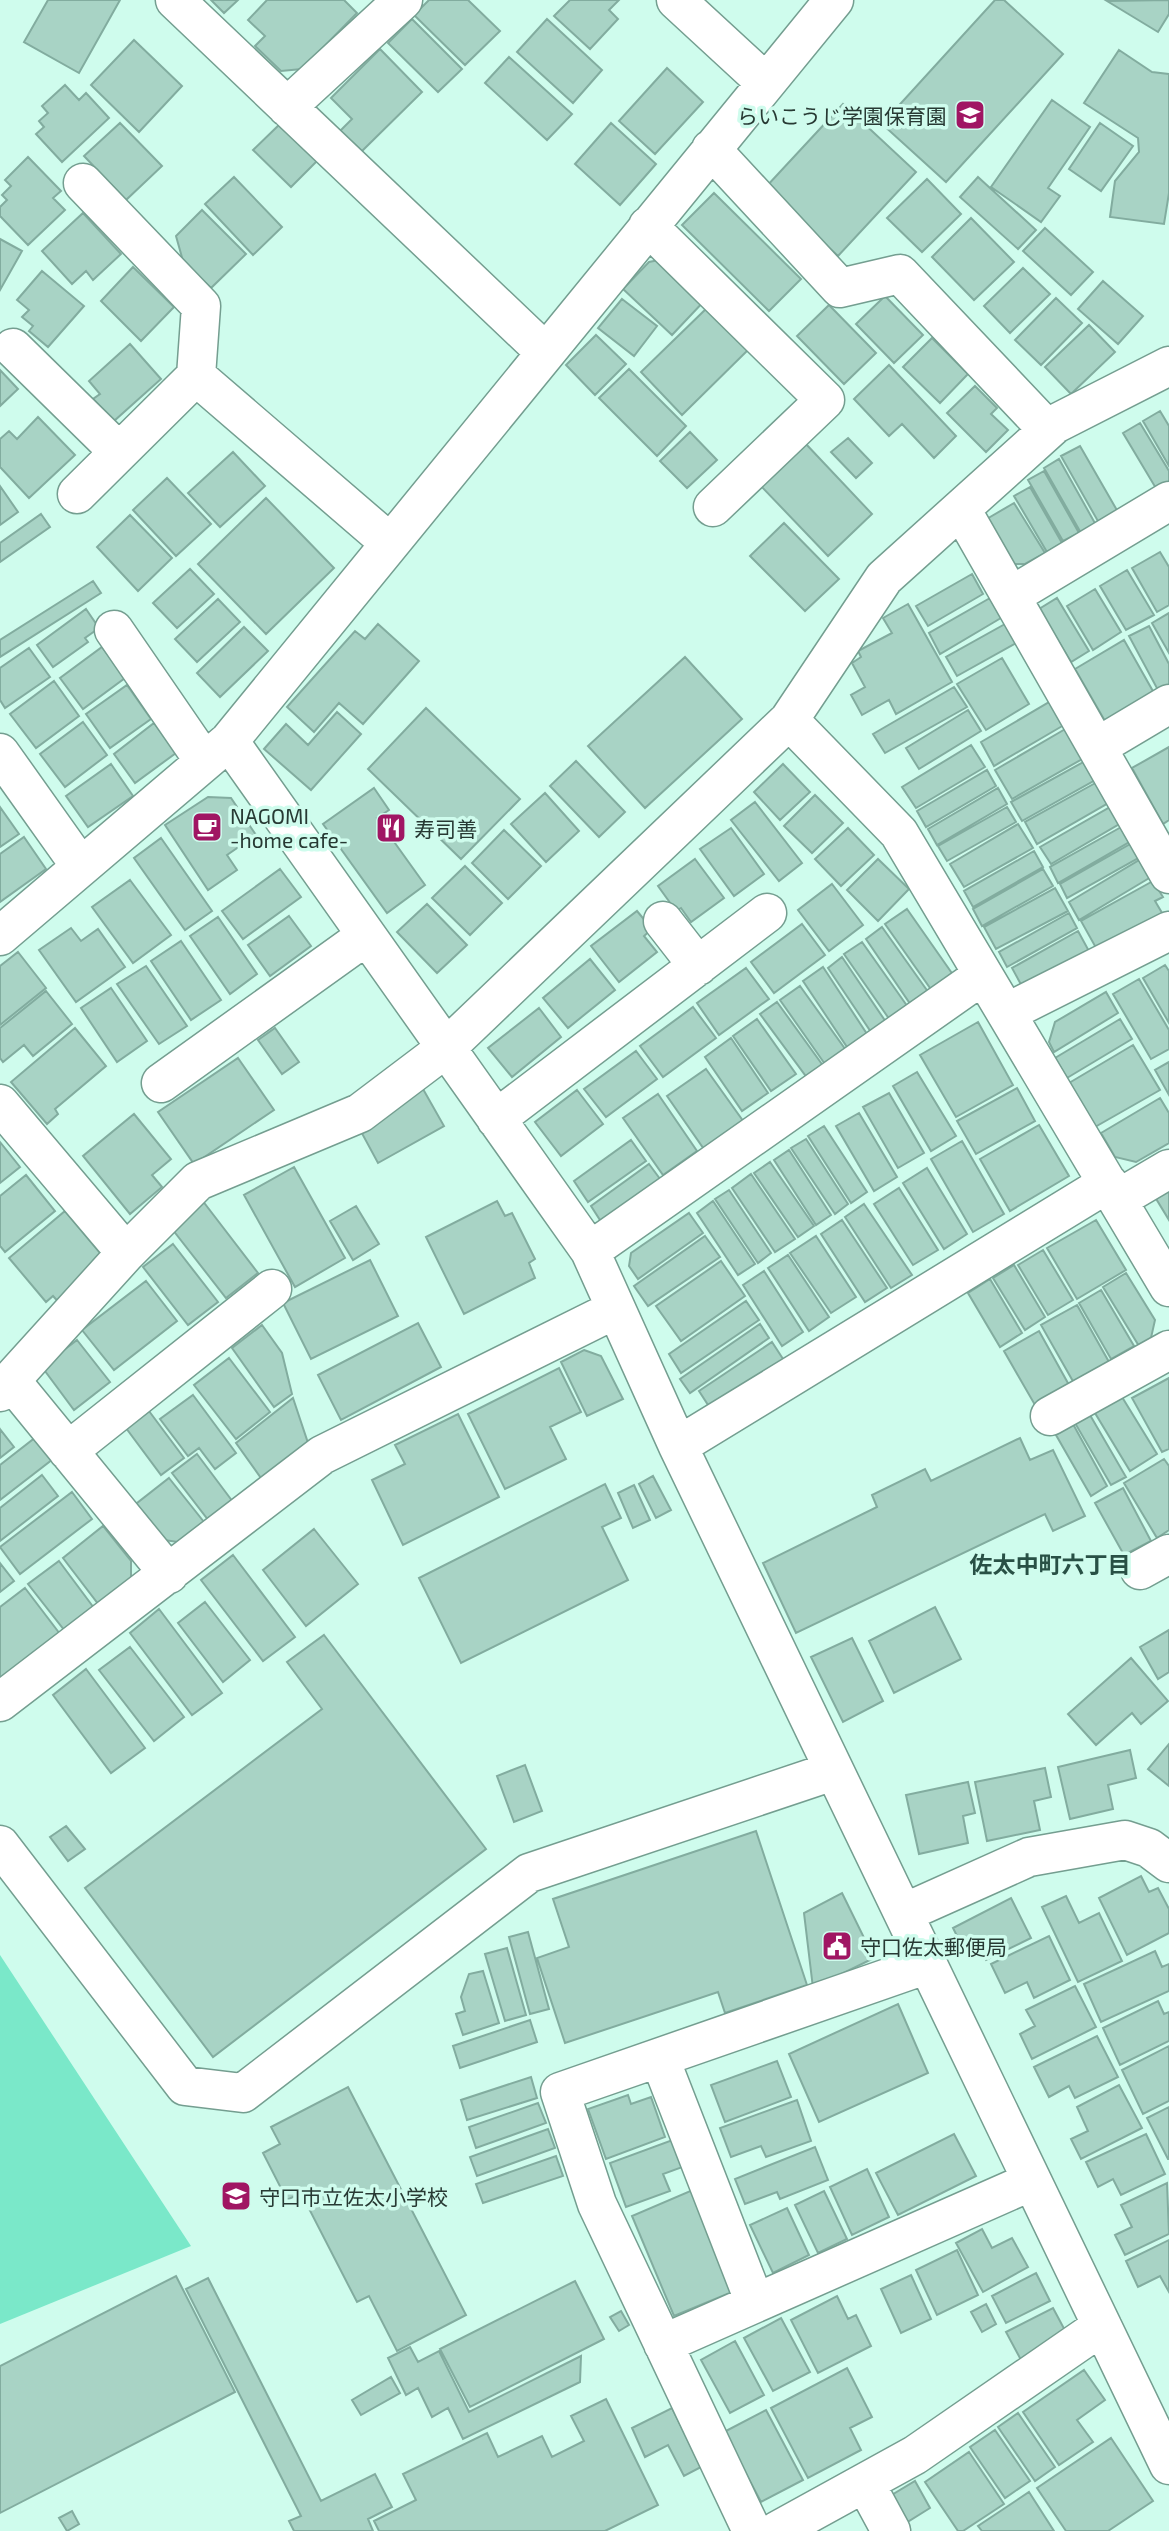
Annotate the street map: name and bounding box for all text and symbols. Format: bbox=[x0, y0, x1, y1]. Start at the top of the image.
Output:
school or university icon: らいこうじ学園保育園 bbox=[953, 98, 987, 132]
place label: らいこうじ学園保育園 bbox=[737, 103, 947, 128]
place label: NAGOMI -home cafe- bbox=[230, 803, 348, 852]
cafe icon: NAGOMI -home cafe- bbox=[190, 810, 224, 844]
restaurant icon: 寿司善 bbox=[374, 811, 408, 845]
place label: 寿司善 bbox=[414, 816, 477, 841]
district label: 佐太中町六丁目 bbox=[970, 1550, 1131, 1578]
public building icon: 守口佐太郵便局 bbox=[820, 1929, 854, 1963]
place label: 守口佐太郵便局 bbox=[860, 1934, 1007, 1959]
school or university icon: 守口市立佐太小学校 bbox=[219, 2179, 253, 2213]
place label: 守口市立佐太小学校 bbox=[259, 2184, 448, 2209]

